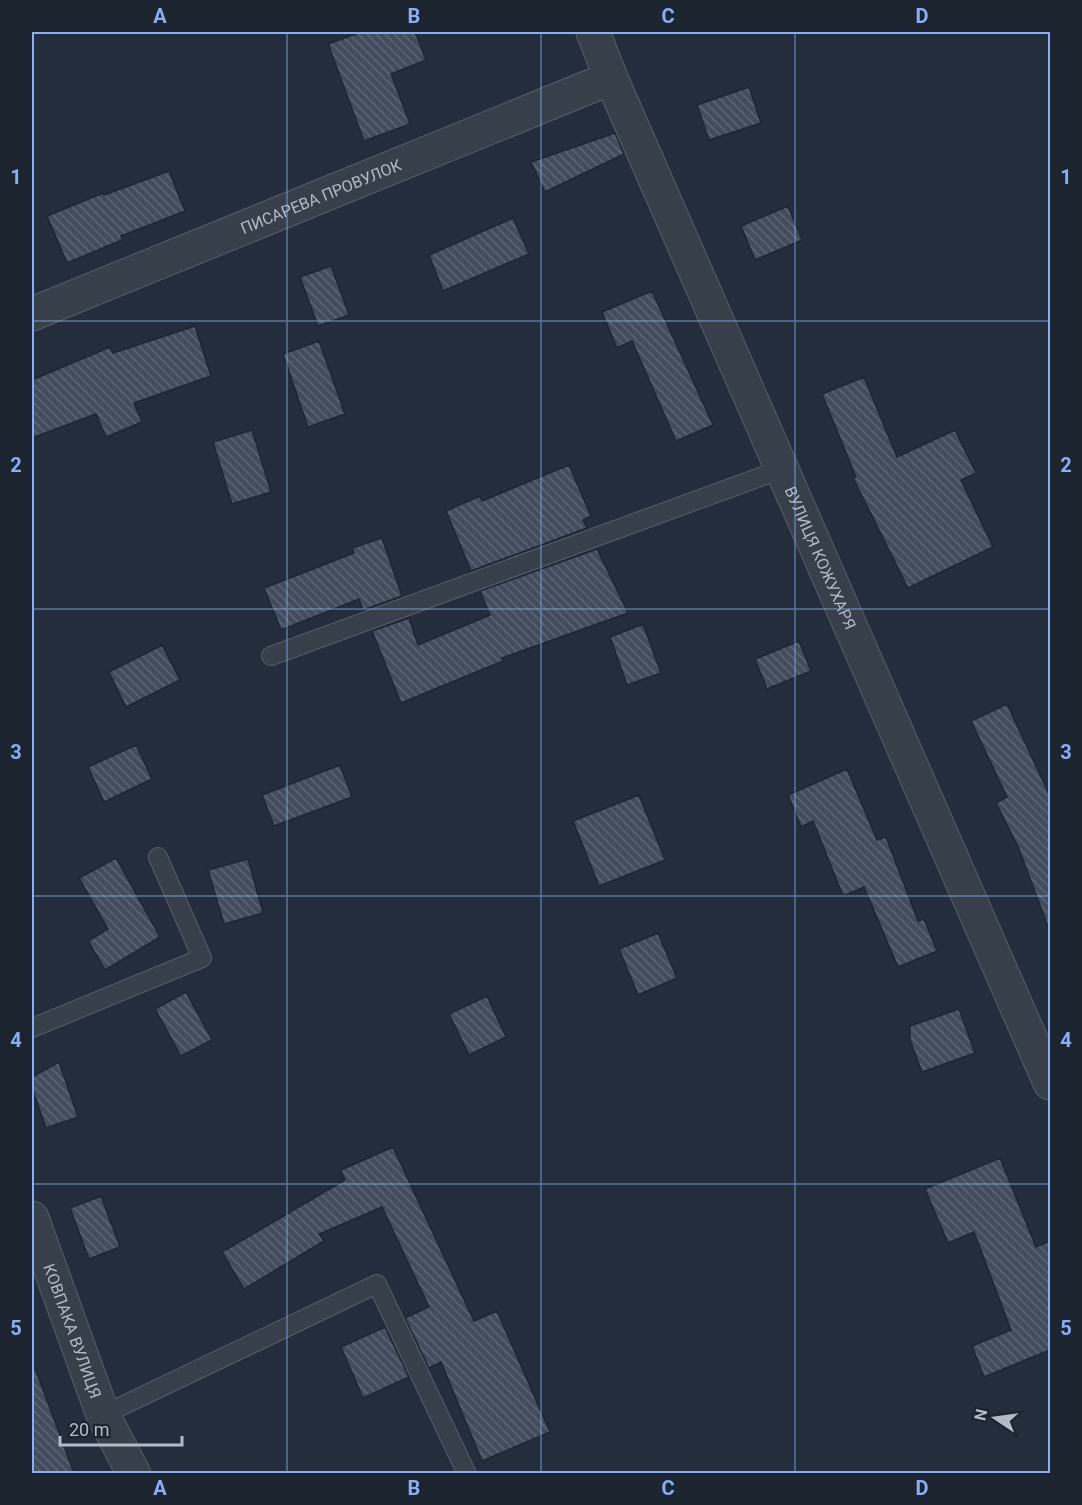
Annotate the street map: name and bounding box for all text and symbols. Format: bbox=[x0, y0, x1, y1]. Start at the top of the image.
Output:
text: A bbox=[153, 4, 167, 28]
text: B bbox=[408, 4, 420, 28]
text: C bbox=[661, 4, 675, 28]
text: D bbox=[916, 4, 929, 28]
street label: ПИСАРЕВА ПРОВУЛОК bbox=[238, 155, 405, 238]
text: 1 bbox=[10, 165, 22, 189]
text: 1 bbox=[1060, 165, 1072, 189]
text: 2 bbox=[10, 453, 22, 477]
text: 2 bbox=[1060, 453, 1072, 477]
street label: ВУЛИЦЯ КОЖУХАРЯ bbox=[781, 483, 860, 633]
text: 3 bbox=[10, 740, 22, 764]
text: 3 bbox=[1060, 740, 1072, 764]
text: 4 bbox=[10, 1028, 22, 1052]
text: 4 bbox=[1060, 1028, 1072, 1052]
street label: КОВПАКА ВУЛИЦЯ bbox=[39, 1261, 105, 1401]
text: 5 bbox=[10, 1316, 22, 1340]
text: 5 bbox=[1060, 1316, 1072, 1340]
north arrow bbox=[965, 1388, 1025, 1448]
text: N bbox=[970, 1407, 991, 1422]
scale bar bbox=[60, 1409, 182, 1447]
text: 20 m bbox=[69, 1419, 109, 1440]
text: A bbox=[153, 1476, 167, 1500]
text: B bbox=[408, 1476, 420, 1500]
text: C bbox=[661, 1476, 675, 1500]
text: D bbox=[916, 1476, 929, 1500]

